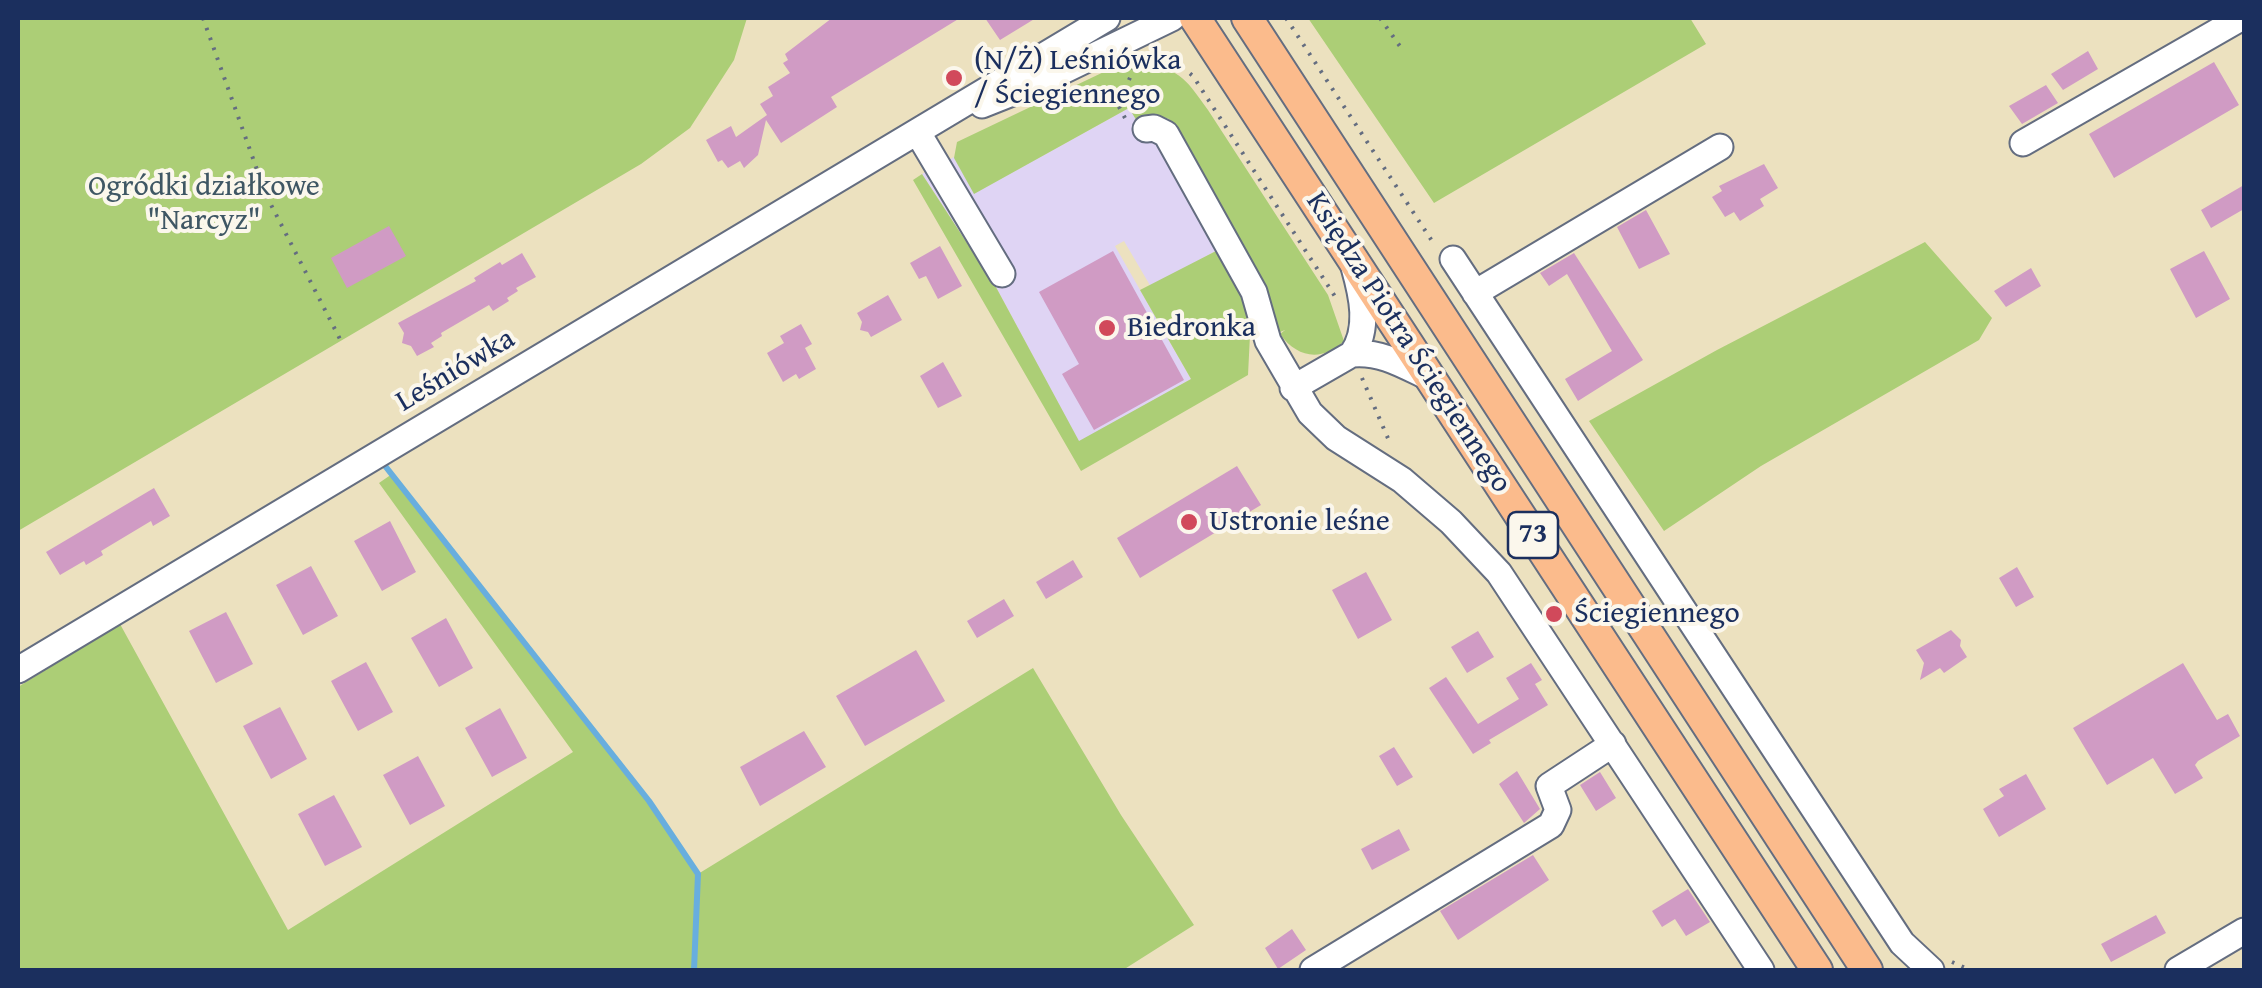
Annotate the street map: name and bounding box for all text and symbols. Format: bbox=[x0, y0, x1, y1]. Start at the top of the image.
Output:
place label: (N/Ż) Leśniówka / Ściegiennego bbox=[974, 43, 1181, 114]
marker: (N/Ż) Leśniówka / Ściegiennego bbox=[943, 67, 965, 89]
park label: Ogródki działkowe "Narcyz" bbox=[88, 169, 320, 240]
street label: Księdza Piotra Ściegiennego bbox=[1297, 186, 1519, 500]
place label: Biedronka bbox=[1127, 310, 1256, 346]
marker: Biedronka bbox=[1096, 317, 1118, 339]
street label: Leśniówka bbox=[390, 322, 522, 420]
place label: Ustronie leśne bbox=[1209, 504, 1390, 540]
marker: Ustronie leśne bbox=[1178, 511, 1200, 533]
road number: 73 bbox=[1508, 512, 1558, 558]
place label: Ściegiennego bbox=[1574, 596, 1740, 632]
marker: Ściegiennego bbox=[1543, 603, 1565, 625]

